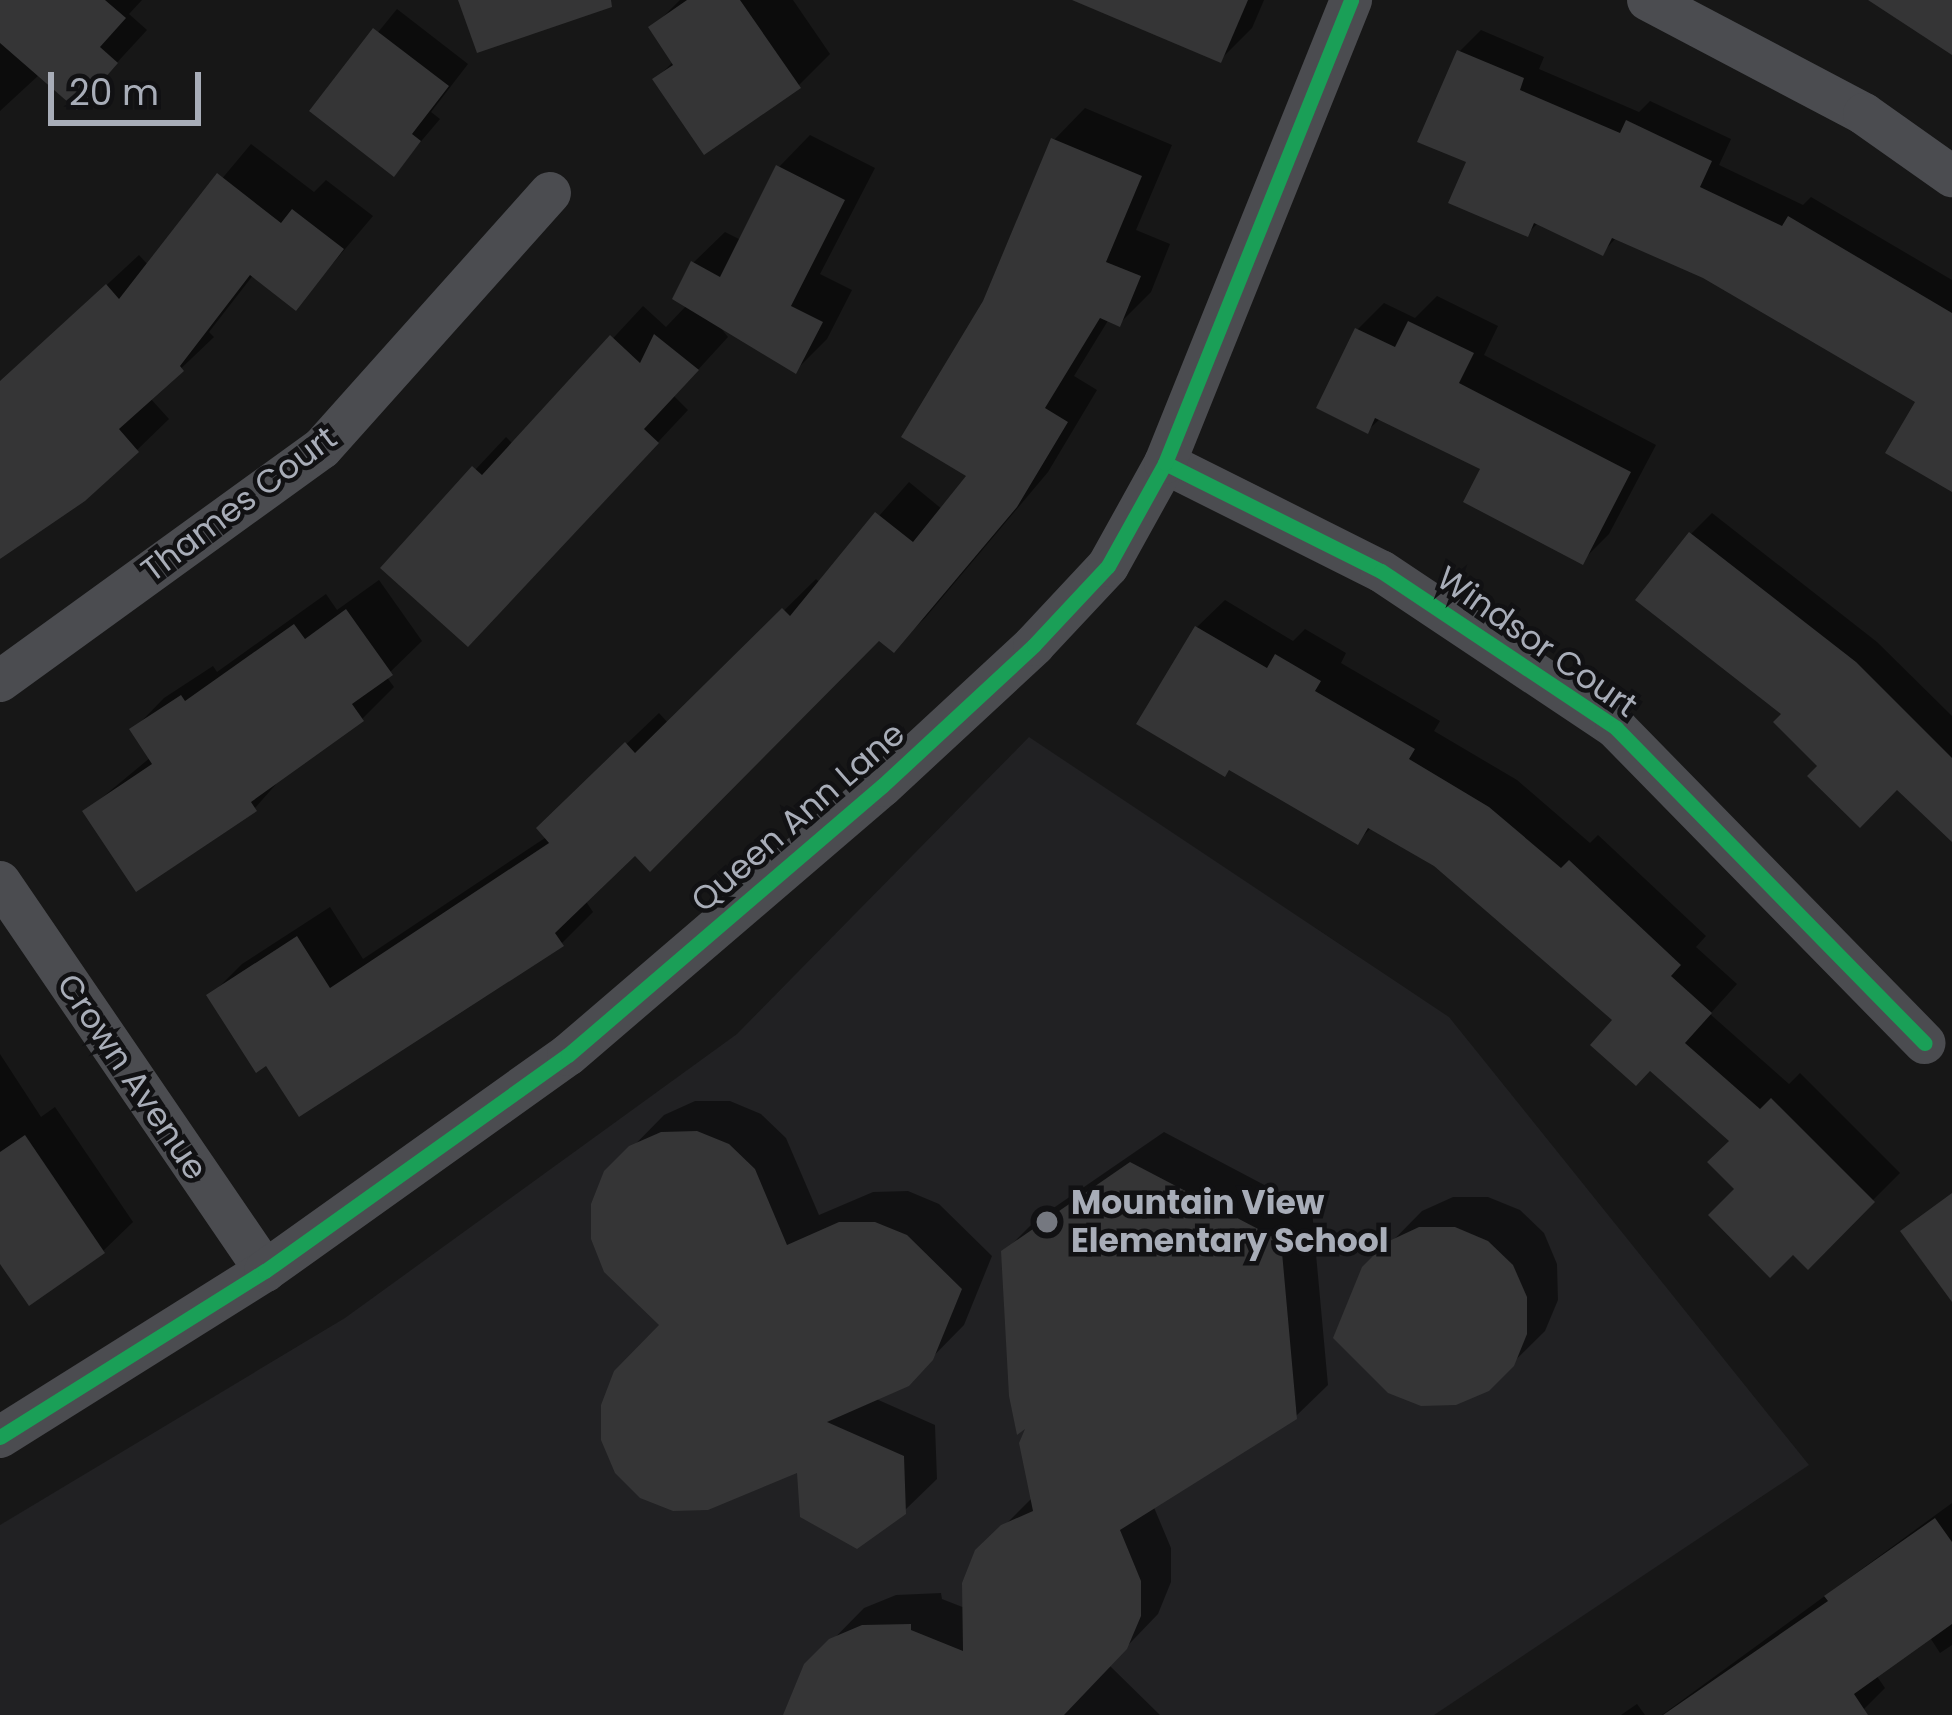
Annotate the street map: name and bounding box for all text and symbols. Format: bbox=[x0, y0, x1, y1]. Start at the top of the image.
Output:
scale bar bbox=[54, 48, 207, 122]
text: 20 m bbox=[69, 67, 159, 118]
street label: Thames Court bbox=[134, 418, 344, 590]
street label: Windsor Court bbox=[1429, 558, 1645, 726]
street label: Queen Ann Lane bbox=[683, 714, 913, 920]
street label: Crown Avenue bbox=[49, 967, 215, 1187]
place label: Mountain View Elementary School bbox=[1071, 1183, 1388, 1261]
marker: Mountain View Elementary School bbox=[1034, 1209, 1060, 1235]

